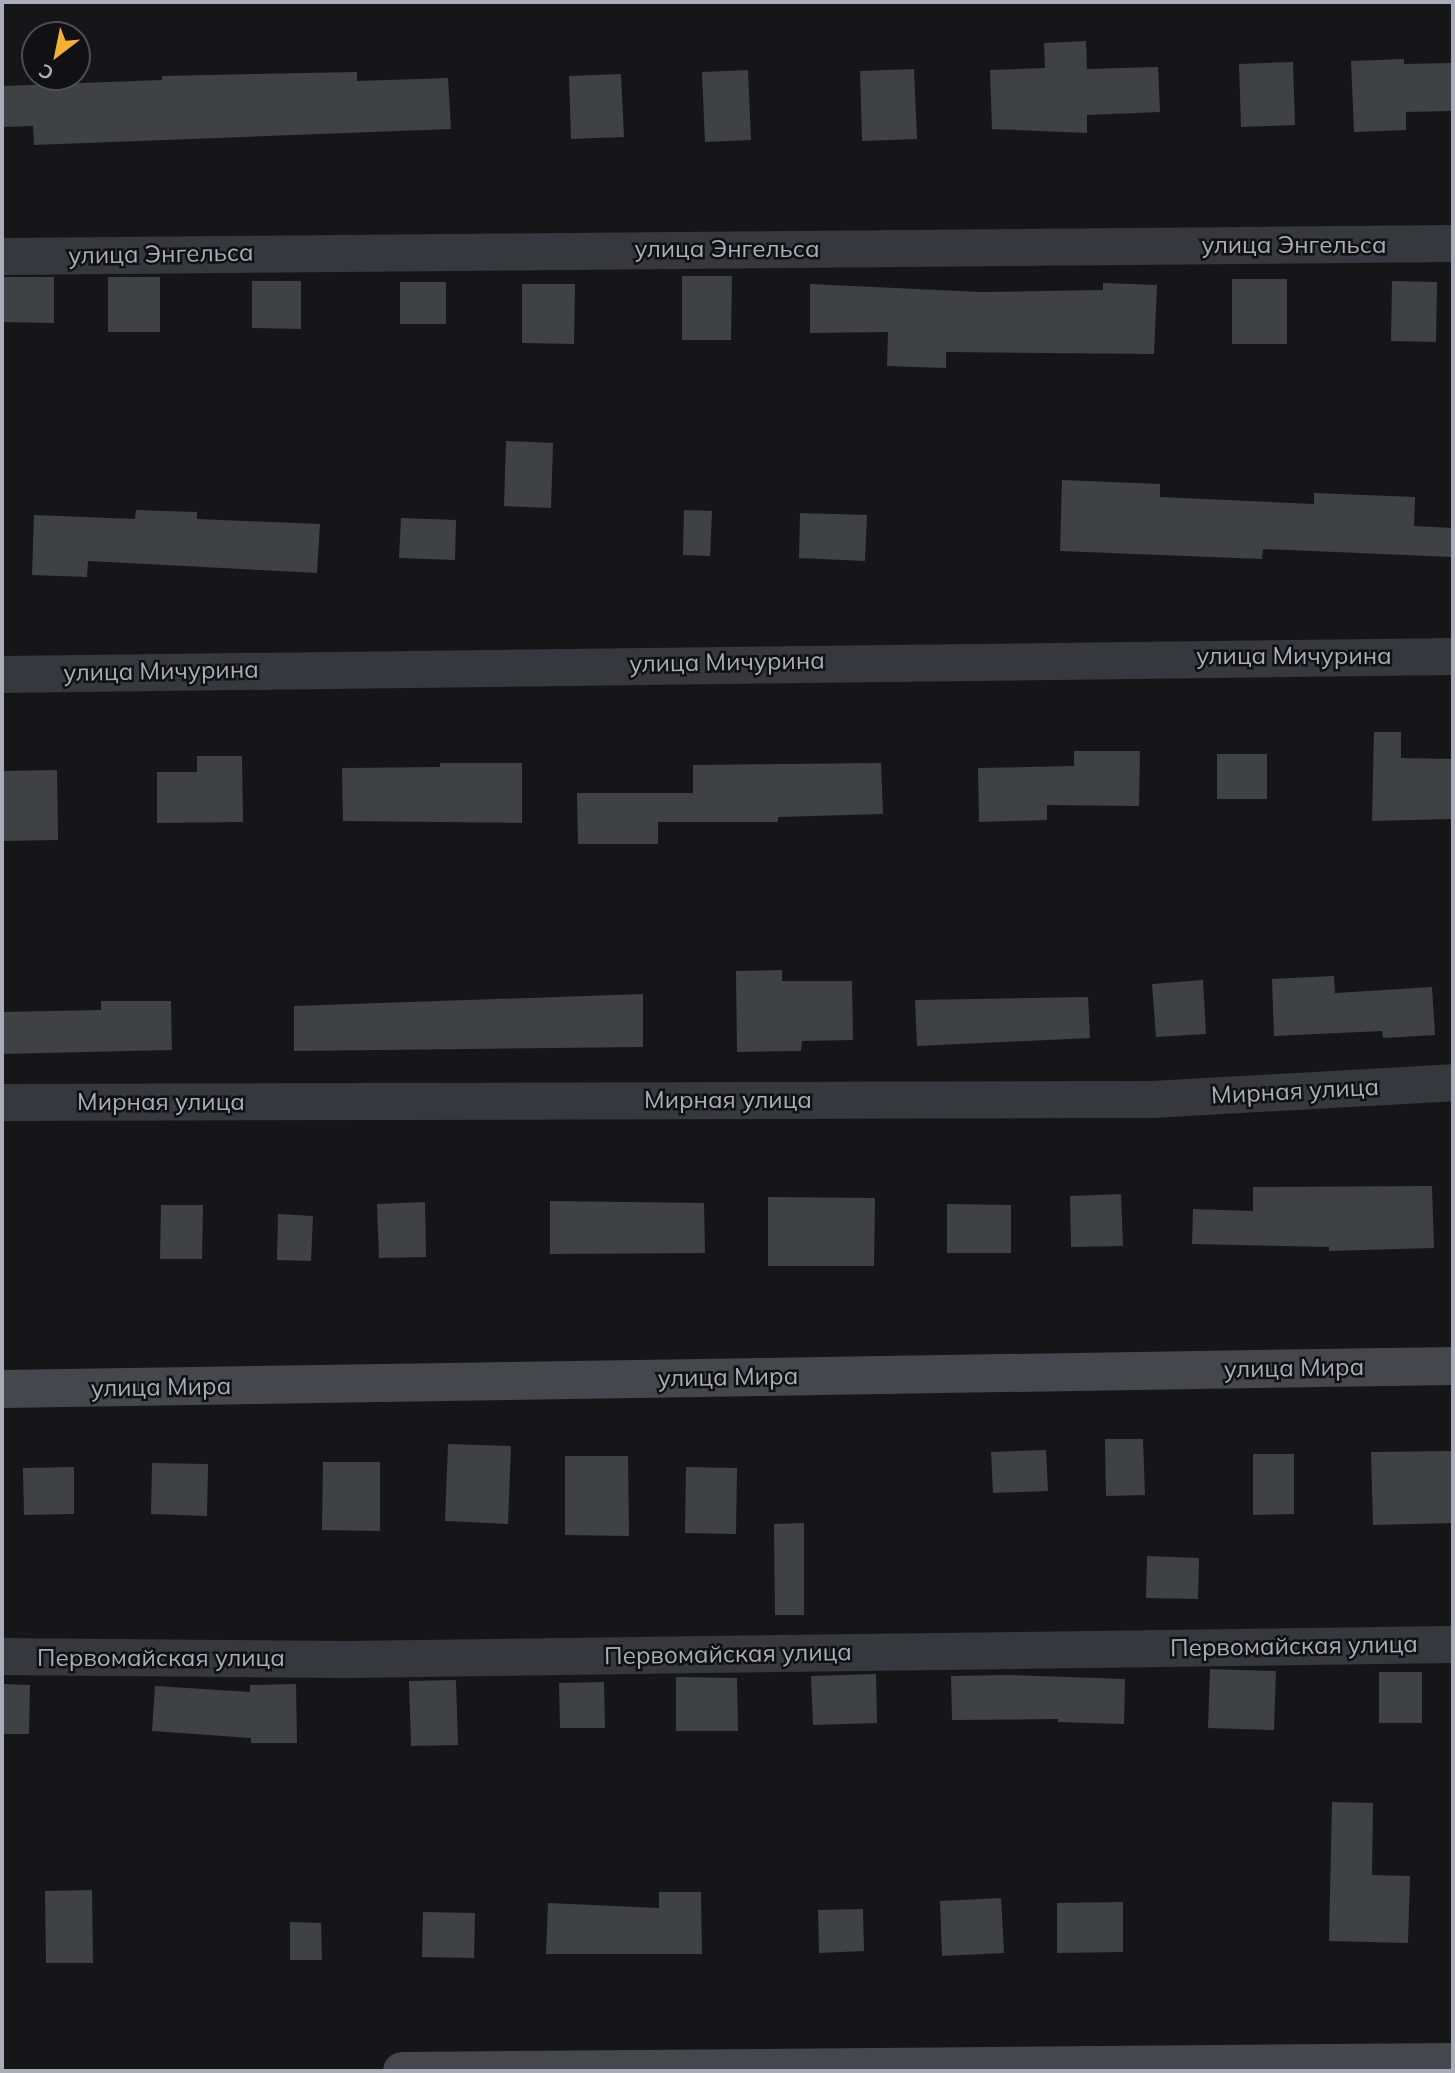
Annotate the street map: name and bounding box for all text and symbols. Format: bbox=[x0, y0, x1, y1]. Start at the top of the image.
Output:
north arrow bbox=[21, 21, 91, 91]
text: С bbox=[34, 58, 58, 86]
street label: улица Энгельса bbox=[1201, 231, 1387, 259]
street label: улица Энгельса bbox=[634, 235, 820, 263]
street label: улица Энгельса bbox=[68, 238, 254, 270]
street label: улица Мичурина bbox=[1196, 642, 1392, 670]
street label: улица Мичурина bbox=[629, 646, 825, 678]
street label: улица Мичурина bbox=[63, 655, 259, 687]
street label: Мирная улица bbox=[1210, 1072, 1380, 1110]
street label: Мирная улица bbox=[644, 1086, 812, 1114]
street label: Мирная улица bbox=[77, 1088, 245, 1116]
street label: улица Мира bbox=[1224, 1352, 1364, 1384]
street label: улица Мира bbox=[658, 1361, 798, 1393]
street label: улица Мира bbox=[91, 1371, 231, 1403]
street label: Первомайская улица bbox=[1170, 1629, 1418, 1663]
street label: Первомайская улица bbox=[604, 1637, 852, 1671]
street label: Первомайская улица bbox=[37, 1644, 285, 1672]

